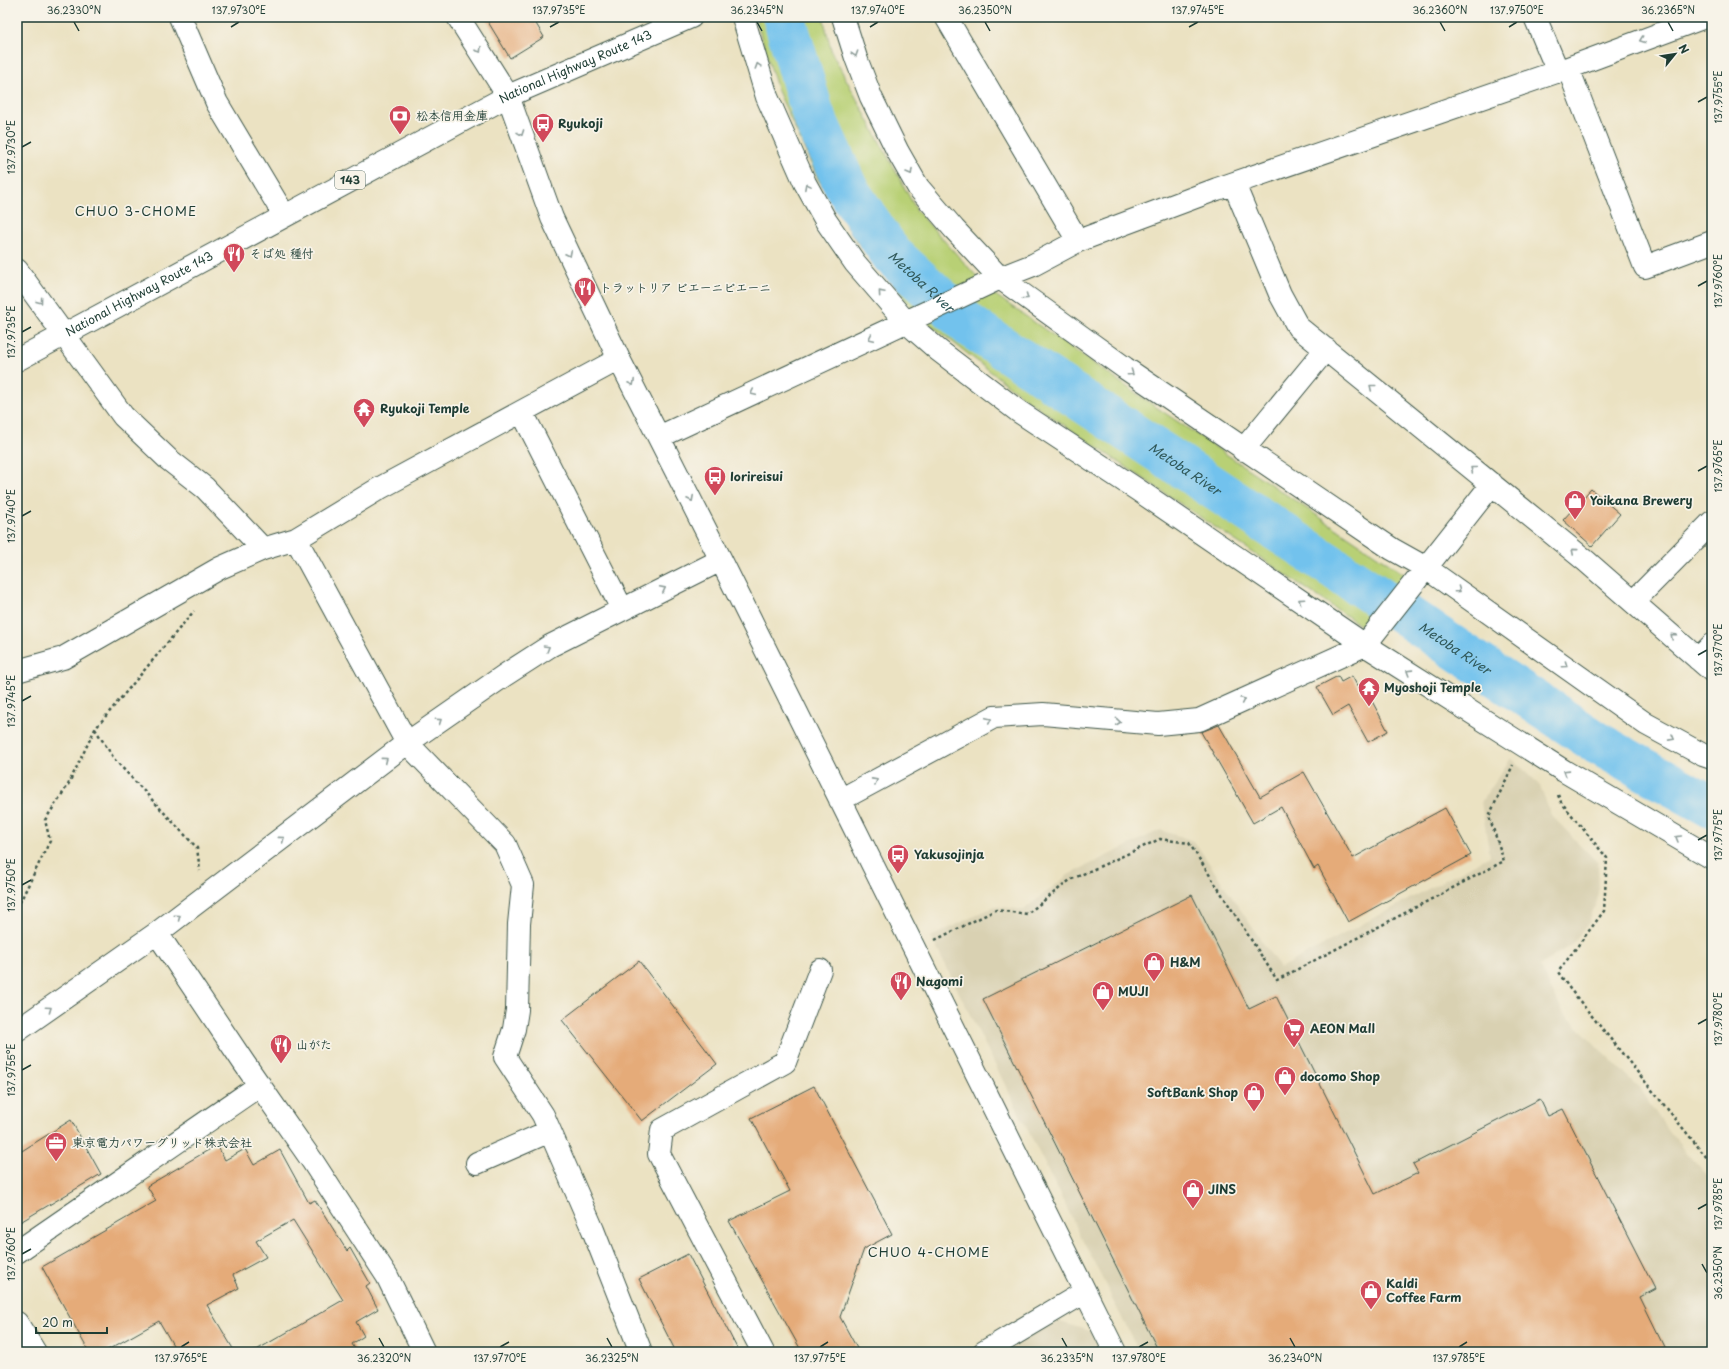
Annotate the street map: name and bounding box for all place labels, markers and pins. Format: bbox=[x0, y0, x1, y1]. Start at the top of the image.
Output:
bank icon: 松本信用金庫 bbox=[387, 103, 413, 136]
place label: 松本信用金庫 bbox=[416, 106, 488, 124]
bus stop icon: Ryukoji bbox=[530, 111, 556, 144]
place label: Ryukoji bbox=[558, 114, 603, 132]
restaurant icon: そば処 種付 bbox=[221, 241, 247, 274]
place label: そば処 種付 bbox=[250, 244, 314, 262]
restaurant icon: トラットリア ビエーニビエーニ bbox=[572, 275, 598, 308]
place label: トラットリア ビエーニビエーニ bbox=[600, 278, 771, 296]
temple icon: Ryukoji Temple bbox=[351, 396, 377, 429]
place label: Ryukoji Temple bbox=[380, 399, 470, 417]
bus stop icon: Iorireisui bbox=[702, 464, 728, 497]
place label: Iorireisui bbox=[730, 467, 783, 485]
shop icon: Yoikana Brewery bbox=[1562, 488, 1588, 521]
place label: Yoikana Brewery bbox=[1590, 491, 1693, 509]
temple icon: Myoshoji Temple bbox=[1356, 675, 1382, 708]
place label: Myoshoji Temple bbox=[1384, 678, 1481, 696]
bus stop icon: Yakusojinja bbox=[885, 842, 911, 875]
place label: Yakusojinja bbox=[914, 845, 984, 863]
shop icon: H&M bbox=[1141, 950, 1167, 983]
place label: H&M bbox=[1170, 953, 1201, 971]
restaurant icon: Nagomi bbox=[888, 969, 914, 1002]
place label: Nagomi bbox=[916, 972, 963, 990]
shop icon: MUJI bbox=[1090, 979, 1116, 1012]
place label: MUJI bbox=[1118, 982, 1149, 1000]
supermarket icon: AEON Mall bbox=[1281, 1016, 1307, 1049]
place label: AEON Mall bbox=[1310, 1019, 1375, 1037]
restaurant icon: 山がた bbox=[268, 1032, 294, 1065]
place label: 山がた bbox=[296, 1035, 332, 1053]
shop icon: docomo Shop bbox=[1272, 1064, 1298, 1097]
place label: docomo Shop bbox=[1300, 1067, 1380, 1085]
shop icon: SoftBank Shop bbox=[1241, 1080, 1267, 1113]
place label: SoftBank Shop bbox=[1147, 1083, 1238, 1101]
office icon: 東京電力パワーグリッド株式会社 bbox=[43, 1130, 69, 1163]
place label: 東京電力パワーグリッド株式会社 bbox=[72, 1133, 252, 1151]
shop icon: JINS bbox=[1180, 1177, 1206, 1210]
place label: JINS bbox=[1208, 1180, 1237, 1198]
place label: Kaldi Coffee Farm bbox=[1386, 1274, 1462, 1306]
shop icon: Kaldi Coffee Farm bbox=[1358, 1278, 1384, 1311]

